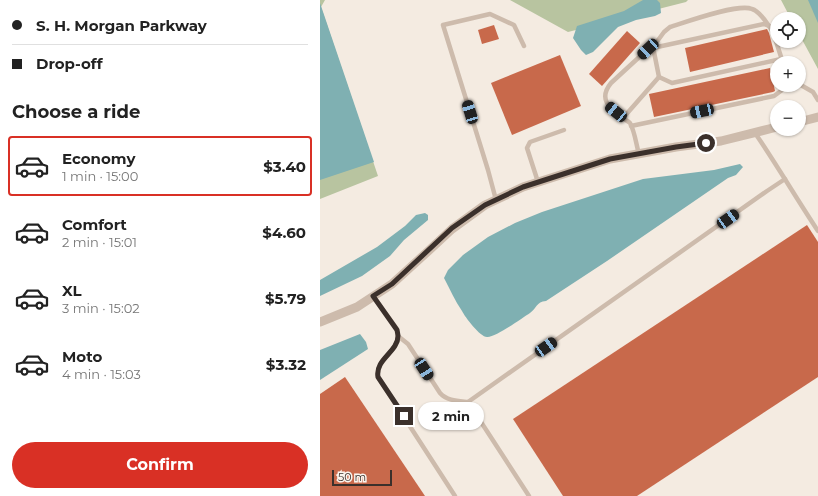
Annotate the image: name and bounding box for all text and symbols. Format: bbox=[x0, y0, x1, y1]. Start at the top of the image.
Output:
map controls bbox=[770, 12, 806, 136]
button: locate bbox=[770, 12, 806, 48]
text: S. H. Morgan Parkway bbox=[36, 16, 207, 35]
car bbox=[635, 36, 661, 62]
text: Drop-off bbox=[36, 54, 103, 73]
button: + bbox=[770, 56, 806, 92]
car bbox=[461, 99, 479, 125]
car bbox=[603, 100, 629, 124]
button: − bbox=[770, 100, 806, 136]
text: Choose a ride bbox=[12, 101, 140, 123]
car bbox=[689, 103, 715, 119]
route start bbox=[697, 134, 715, 152]
icon: car bbox=[14, 148, 50, 184]
text: Economy bbox=[62, 149, 135, 168]
text: $3.40 bbox=[263, 157, 306, 176]
text: 1 min · 15:00 bbox=[62, 168, 138, 184]
car bbox=[715, 207, 741, 231]
icon: car bbox=[14, 214, 50, 250]
text: Comfort bbox=[62, 215, 127, 234]
text: $4.60 bbox=[262, 223, 306, 242]
text: 2 min · 15:01 bbox=[62, 234, 137, 250]
icon: car bbox=[14, 280, 50, 316]
text: XL bbox=[62, 281, 81, 300]
text: $5.79 bbox=[265, 289, 306, 308]
text: 3 min · 15:02 bbox=[62, 300, 140, 316]
car bbox=[533, 335, 559, 359]
icon: car bbox=[14, 346, 50, 382]
text: Moto bbox=[62, 347, 102, 366]
text: $3.32 bbox=[266, 355, 306, 374]
car bbox=[412, 356, 436, 382]
text: 4 min · 15:03 bbox=[62, 366, 141, 382]
callout: 2 min bbox=[418, 402, 484, 430]
route end bbox=[395, 407, 413, 425]
text: 2 min bbox=[432, 408, 470, 424]
button: Confirm bbox=[12, 442, 308, 488]
scale bar bbox=[332, 468, 392, 487]
text: 50 m bbox=[338, 470, 366, 484]

